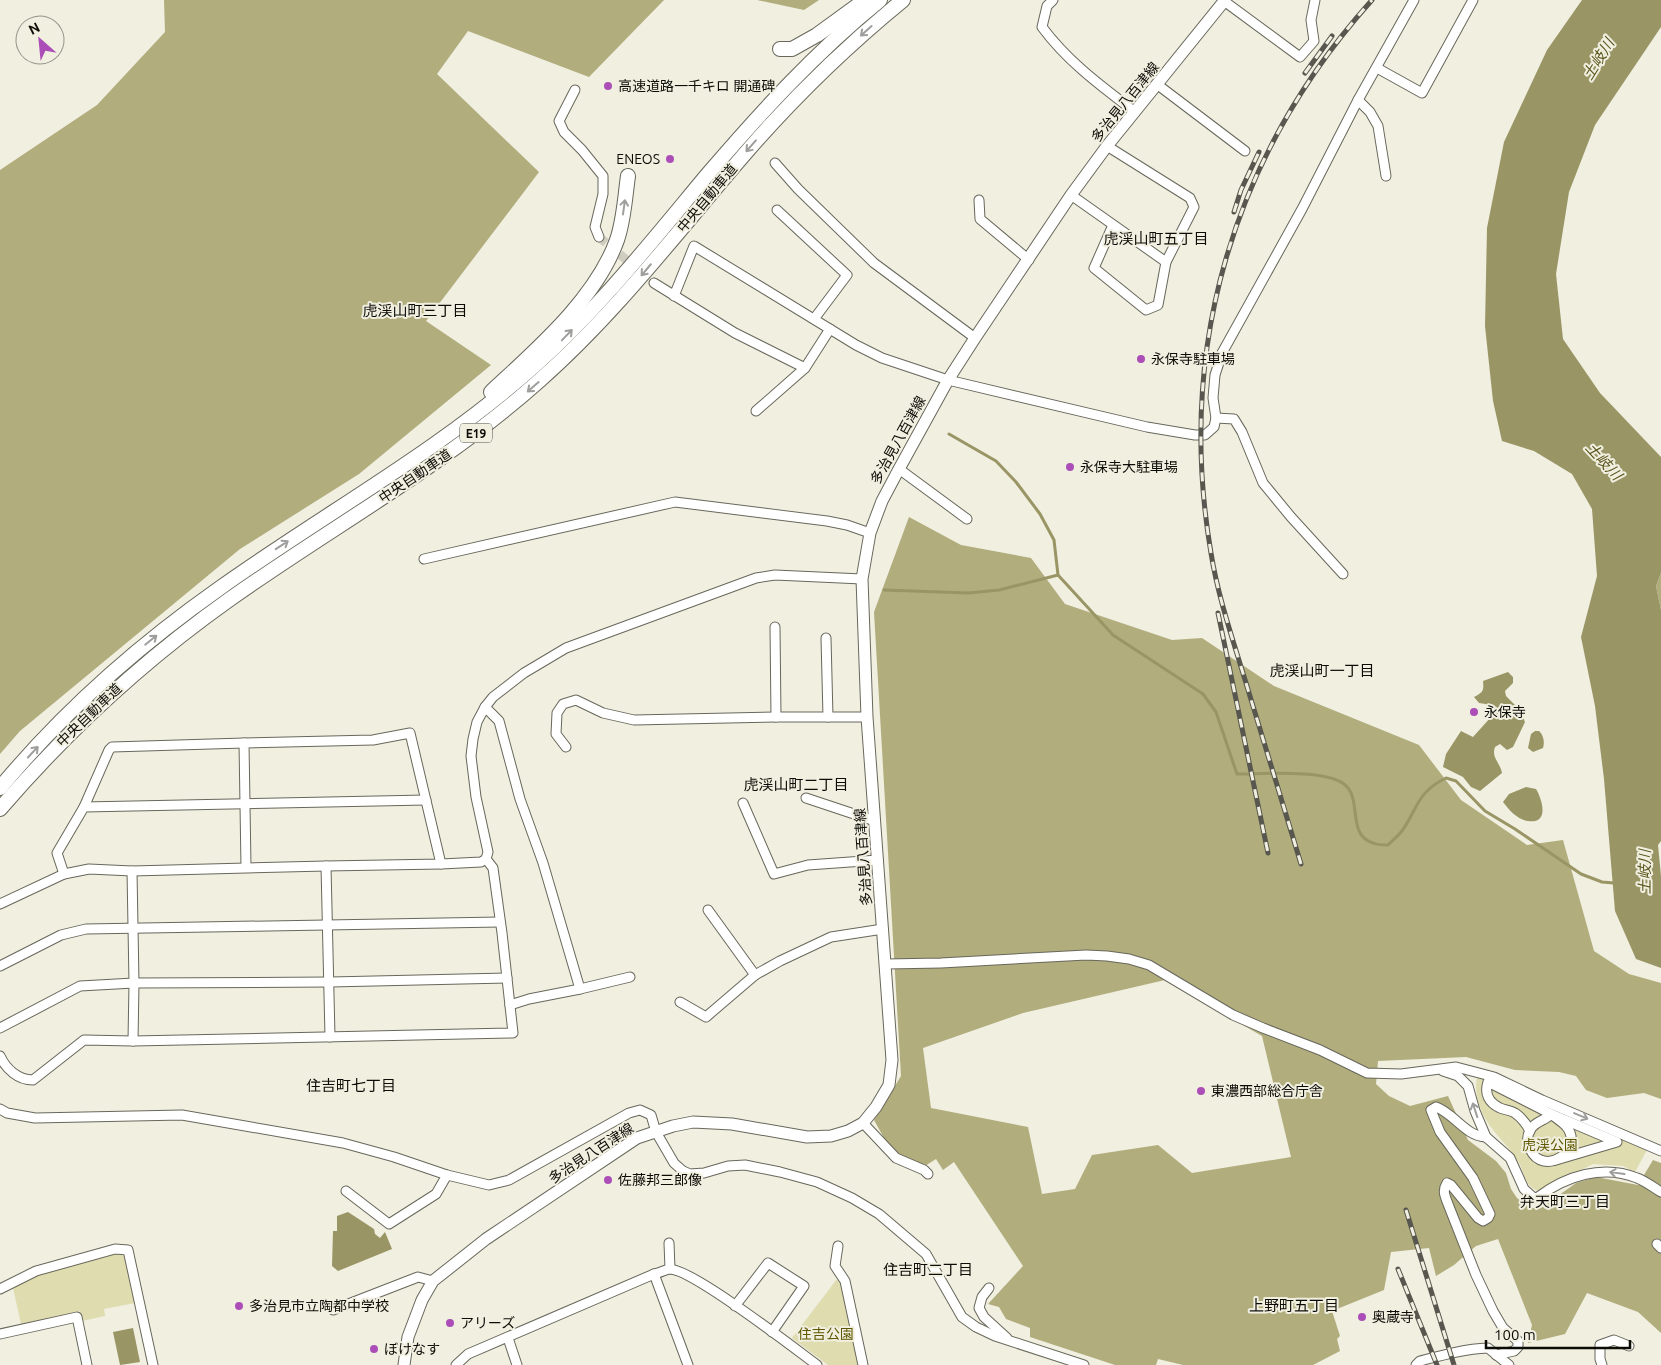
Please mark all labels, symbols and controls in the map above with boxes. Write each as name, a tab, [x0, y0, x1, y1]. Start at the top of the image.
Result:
north arrow	[15, 15, 65, 65]
text: N	[26, 19, 42, 38]
one-way arrow	[860, 26, 873, 37]
water label: 土岐川	[1579, 34, 1618, 83]
street label: 多治見八百津線	[1088, 59, 1162, 145]
place label: 高速道路一千キロ 開通碑	[618, 78, 775, 94]
marker: 高速道路一千キロ 開通碑	[602, 80, 614, 92]
one-way arrow	[745, 140, 757, 153]
place label: ENEOS	[616, 151, 660, 167]
marker: ENEOS	[664, 153, 676, 165]
street label: 中央自動車道	[674, 161, 740, 235]
one-way arrow	[619, 199, 629, 215]
district label: 虎渓山町五丁目	[1103, 230, 1209, 247]
one-way arrow	[641, 263, 652, 276]
district label: 虎渓山町三丁目	[362, 302, 468, 319]
one-way arrow	[561, 329, 573, 341]
place label: 永保寺駐車場	[1151, 351, 1235, 367]
marker: 永保寺駐車場	[1135, 353, 1147, 365]
one-way arrow	[527, 381, 540, 392]
street label: 多治見八百津線	[867, 393, 929, 487]
road number: E19	[460, 423, 492, 442]
water label: 土岐川	[1582, 439, 1627, 485]
street label: 中央自動車道	[376, 446, 454, 506]
place label: 永保寺大駐車場	[1080, 459, 1178, 475]
marker: 永保寺大駐車場	[1064, 461, 1076, 473]
one-way arrow	[275, 540, 289, 550]
one-way arrow	[144, 635, 157, 646]
district label: 虎渓山町一丁目	[1269, 662, 1375, 679]
street label: 中央自動車道	[53, 680, 125, 750]
place label: 永保寺	[1484, 704, 1526, 720]
marker: 永保寺	[1468, 706, 1480, 718]
one-way arrow	[27, 745, 38, 758]
district label: 虎渓山町二丁目	[743, 776, 849, 793]
street label: 多治見八百津線	[852, 808, 874, 906]
water label: 土岐川	[1636, 848, 1653, 895]
district label: 住吉町七丁目	[306, 1077, 396, 1094]
place label: 東濃西部総合庁舎	[1211, 1083, 1323, 1099]
marker: 東濃西部総合庁舎	[1195, 1085, 1207, 1097]
one-way arrow	[1470, 1103, 1479, 1118]
one-way arrow	[1574, 1113, 1589, 1122]
street label: 多治見八百津線	[546, 1120, 636, 1186]
park label: 虎渓公園	[1522, 1137, 1578, 1153]
one-way arrow	[1609, 1168, 1625, 1178]
place label: 佐藤邦三郎像	[618, 1172, 702, 1188]
marker: 佐藤邦三郎像	[602, 1174, 614, 1186]
district label: 弁天町三丁目	[1520, 1193, 1610, 1210]
district label: 住吉町二丁目	[883, 1261, 973, 1278]
district label: 上野町五丁目	[1249, 1297, 1339, 1314]
place label: 多治見市立陶都中学校	[249, 1298, 389, 1314]
marker: 多治見市立陶都中学校	[233, 1300, 245, 1312]
place label: 奥蔵寺	[1372, 1309, 1414, 1325]
marker: 奥蔵寺	[1356, 1311, 1368, 1323]
place label: アリーズ	[460, 1315, 515, 1331]
marker: アリーズ	[444, 1317, 456, 1329]
scale bar	[1486, 1318, 1630, 1350]
park label: 住吉公園	[798, 1326, 854, 1342]
text: 100 m	[1494, 1326, 1536, 1343]
place label: ぼけなす	[384, 1341, 440, 1357]
marker: ぼけなす	[368, 1343, 380, 1355]

